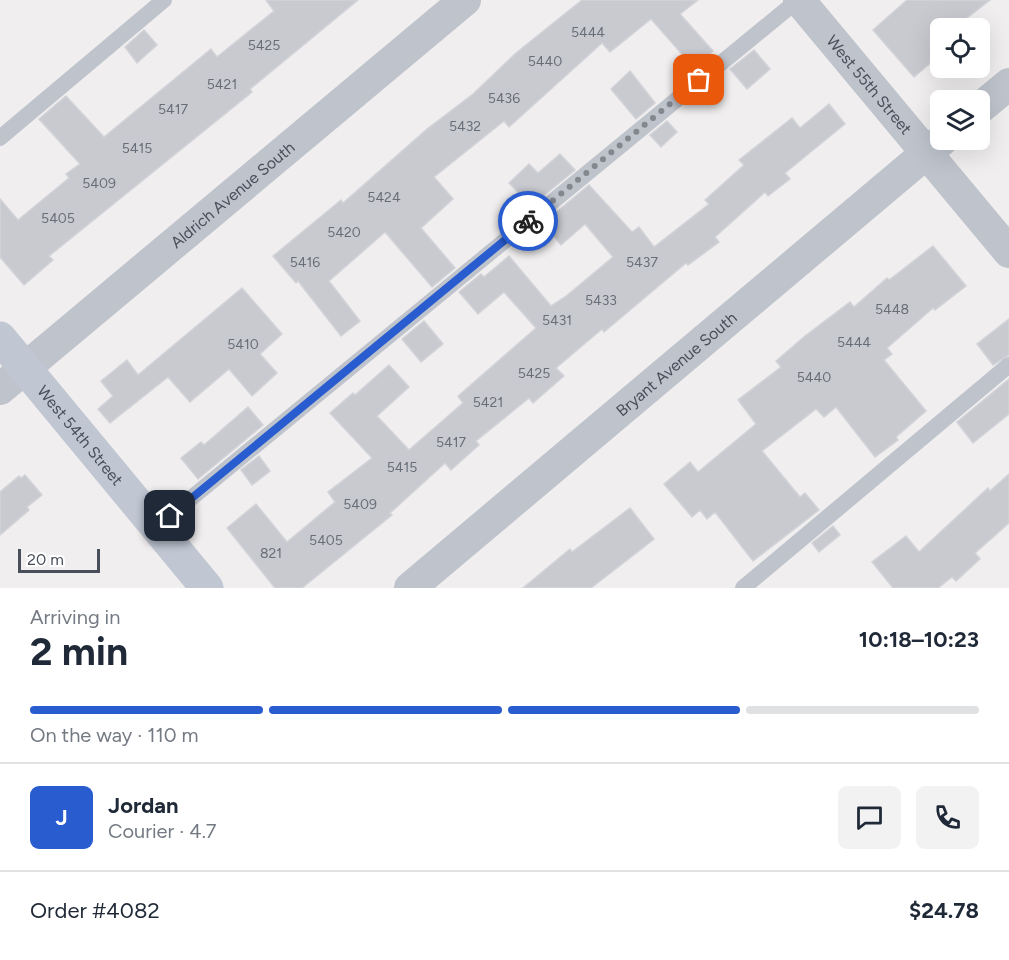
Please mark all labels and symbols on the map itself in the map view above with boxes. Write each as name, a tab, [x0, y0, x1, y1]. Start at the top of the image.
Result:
house number: 5444	[571, 24, 605, 41]
street label: West 55th Street	[822, 31, 916, 138]
house number: 5425	[248, 37, 280, 54]
house number: 5440	[528, 53, 562, 70]
pin	[673, 54, 724, 105]
house number: 5421	[207, 76, 237, 93]
house number: 5436	[488, 90, 520, 107]
house number: 5417	[158, 101, 189, 118]
house number: 5432	[449, 118, 481, 135]
street label: Aldrich Avenue South	[167, 138, 299, 252]
house number: 5415	[122, 140, 152, 157]
house number: 5409	[82, 175, 116, 192]
house number: 5424	[367, 189, 401, 206]
courier	[498, 191, 558, 251]
house number: 5405	[41, 210, 75, 227]
house number: 5420	[327, 224, 361, 241]
house number: 5416	[290, 254, 320, 271]
house number: 5437	[626, 254, 658, 271]
house number: 5433	[585, 292, 617, 309]
house number: 5448	[875, 301, 909, 318]
street label: Bryant Avenue South	[612, 308, 741, 420]
house number: 5431	[542, 312, 572, 329]
house number: 5444	[837, 334, 871, 351]
house number: 5410	[227, 336, 259, 353]
house number: 5425	[518, 365, 550, 382]
house number: 5440	[797, 369, 831, 386]
street label: West 54th Street	[33, 382, 127, 489]
house number: 5421	[473, 394, 503, 411]
house number: 5417	[436, 434, 467, 451]
house number: 5415	[387, 459, 417, 476]
pin	[144, 490, 195, 541]
house number: 5409	[343, 496, 377, 513]
house number: 5405	[309, 532, 343, 549]
house number: 821	[260, 545, 282, 562]
scale bar	[18, 546, 100, 574]

